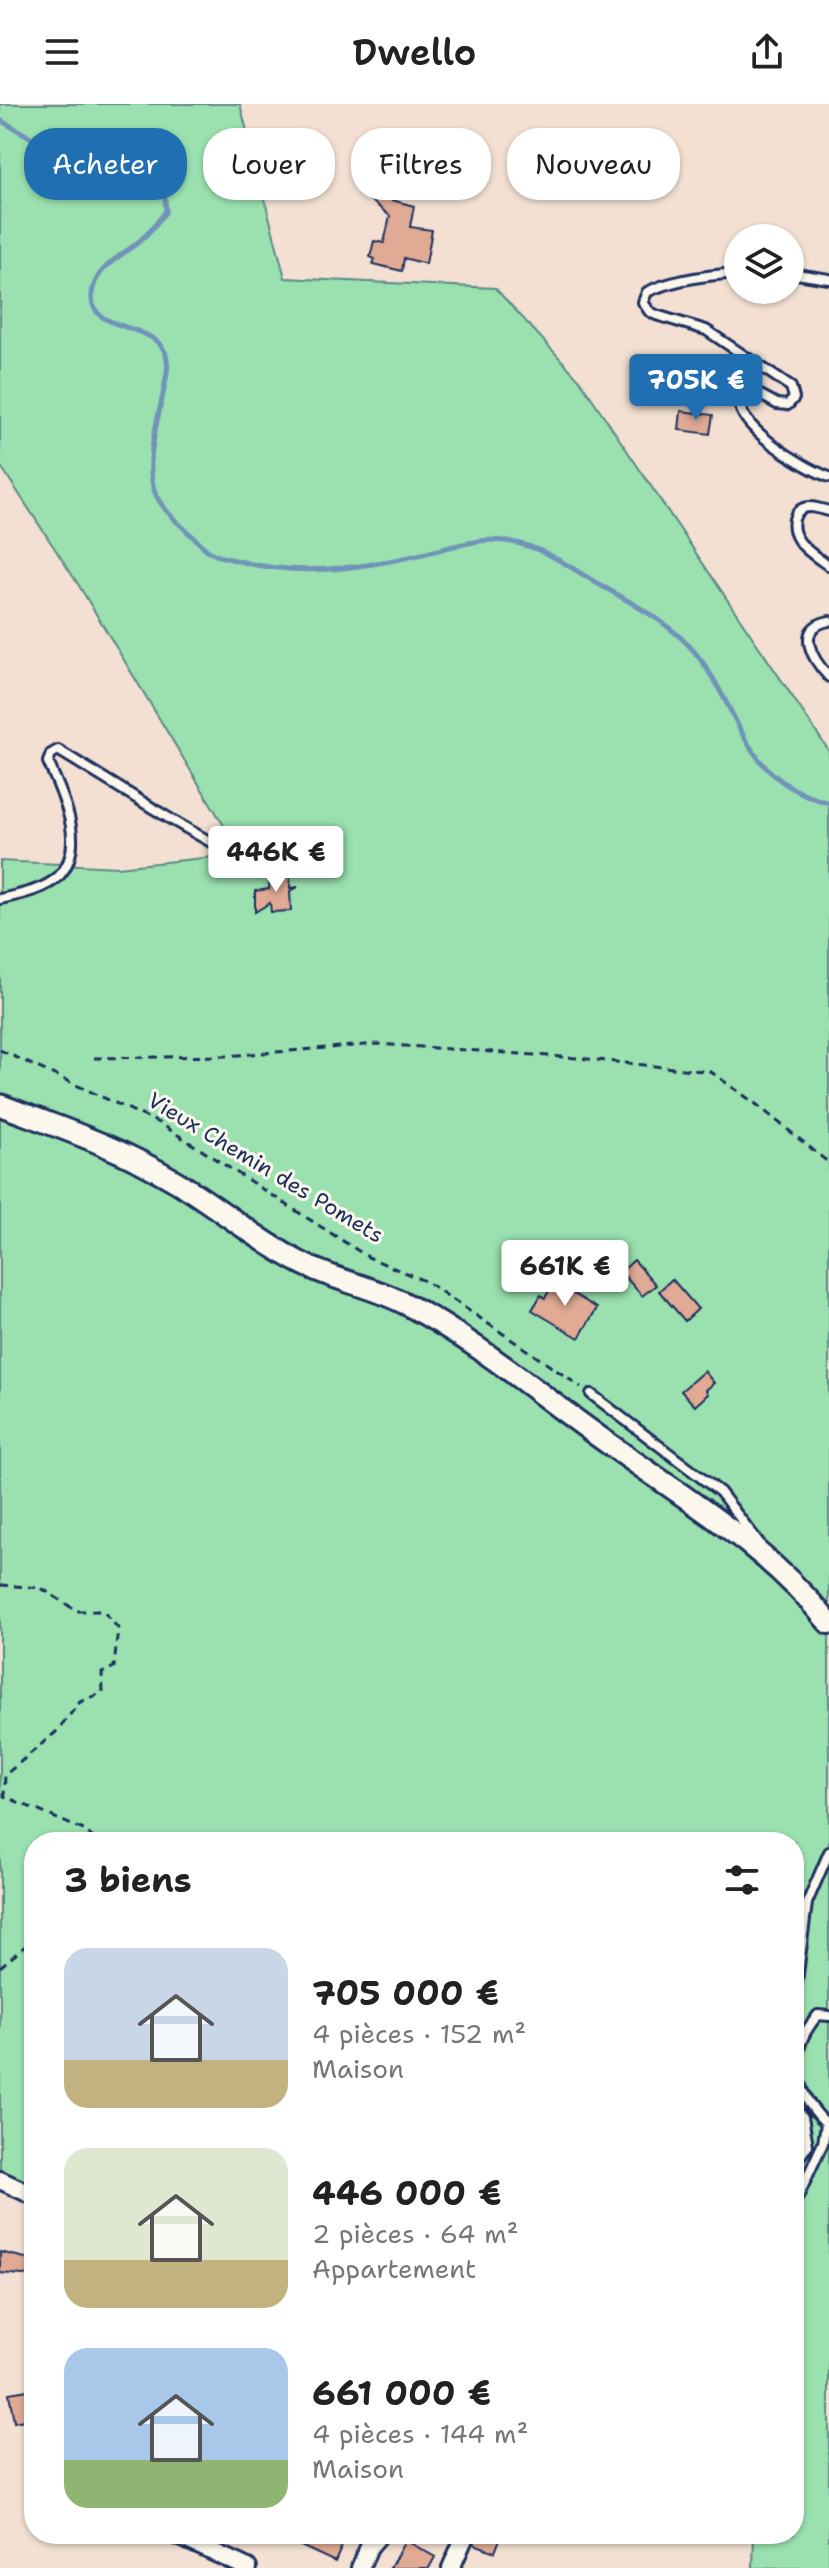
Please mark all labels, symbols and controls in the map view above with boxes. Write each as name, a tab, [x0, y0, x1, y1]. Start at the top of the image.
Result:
text: Dwello	[353, 28, 476, 77]
icon: menu	[40, 30, 84, 74]
icon: share	[745, 30, 789, 74]
chip: Acheter	[24, 128, 187, 200]
chip: Louer	[203, 128, 335, 200]
chip: Filtres	[351, 128, 491, 200]
chip: Nouveau	[507, 128, 680, 200]
map controls	[724, 224, 804, 304]
button: layers	[724, 224, 804, 304]
pin: 705K €	[631, 354, 761, 422]
text: 705K €	[647, 362, 745, 397]
pin: 446K €	[211, 826, 341, 894]
text: 446K €	[226, 834, 326, 869]
street label: Vieux Chemin des Pomets	[142, 1085, 389, 1250]
pin: 661K €	[500, 1240, 630, 1308]
text: 661K €	[519, 1248, 611, 1283]
text: 3 biens	[64, 1857, 192, 1903]
icon: filters	[720, 1858, 764, 1902]
text: 705 000 €	[312, 1970, 499, 2016]
icon: home	[128, 1980, 224, 2076]
text: 4 pièces · 152 m²	[312, 2016, 526, 2051]
text: Maison	[312, 2051, 404, 2086]
text: 446 000 €	[312, 2170, 502, 2216]
icon: home	[128, 2180, 224, 2276]
text: 2 pièces · 64 m²	[312, 2216, 519, 2251]
text: Appartement	[312, 2251, 476, 2286]
text: 661 000 €	[312, 2370, 491, 2416]
icon: home	[128, 2380, 224, 2476]
text: 4 pièces · 144 m²	[312, 2416, 528, 2451]
text: Maison	[312, 2451, 404, 2486]

